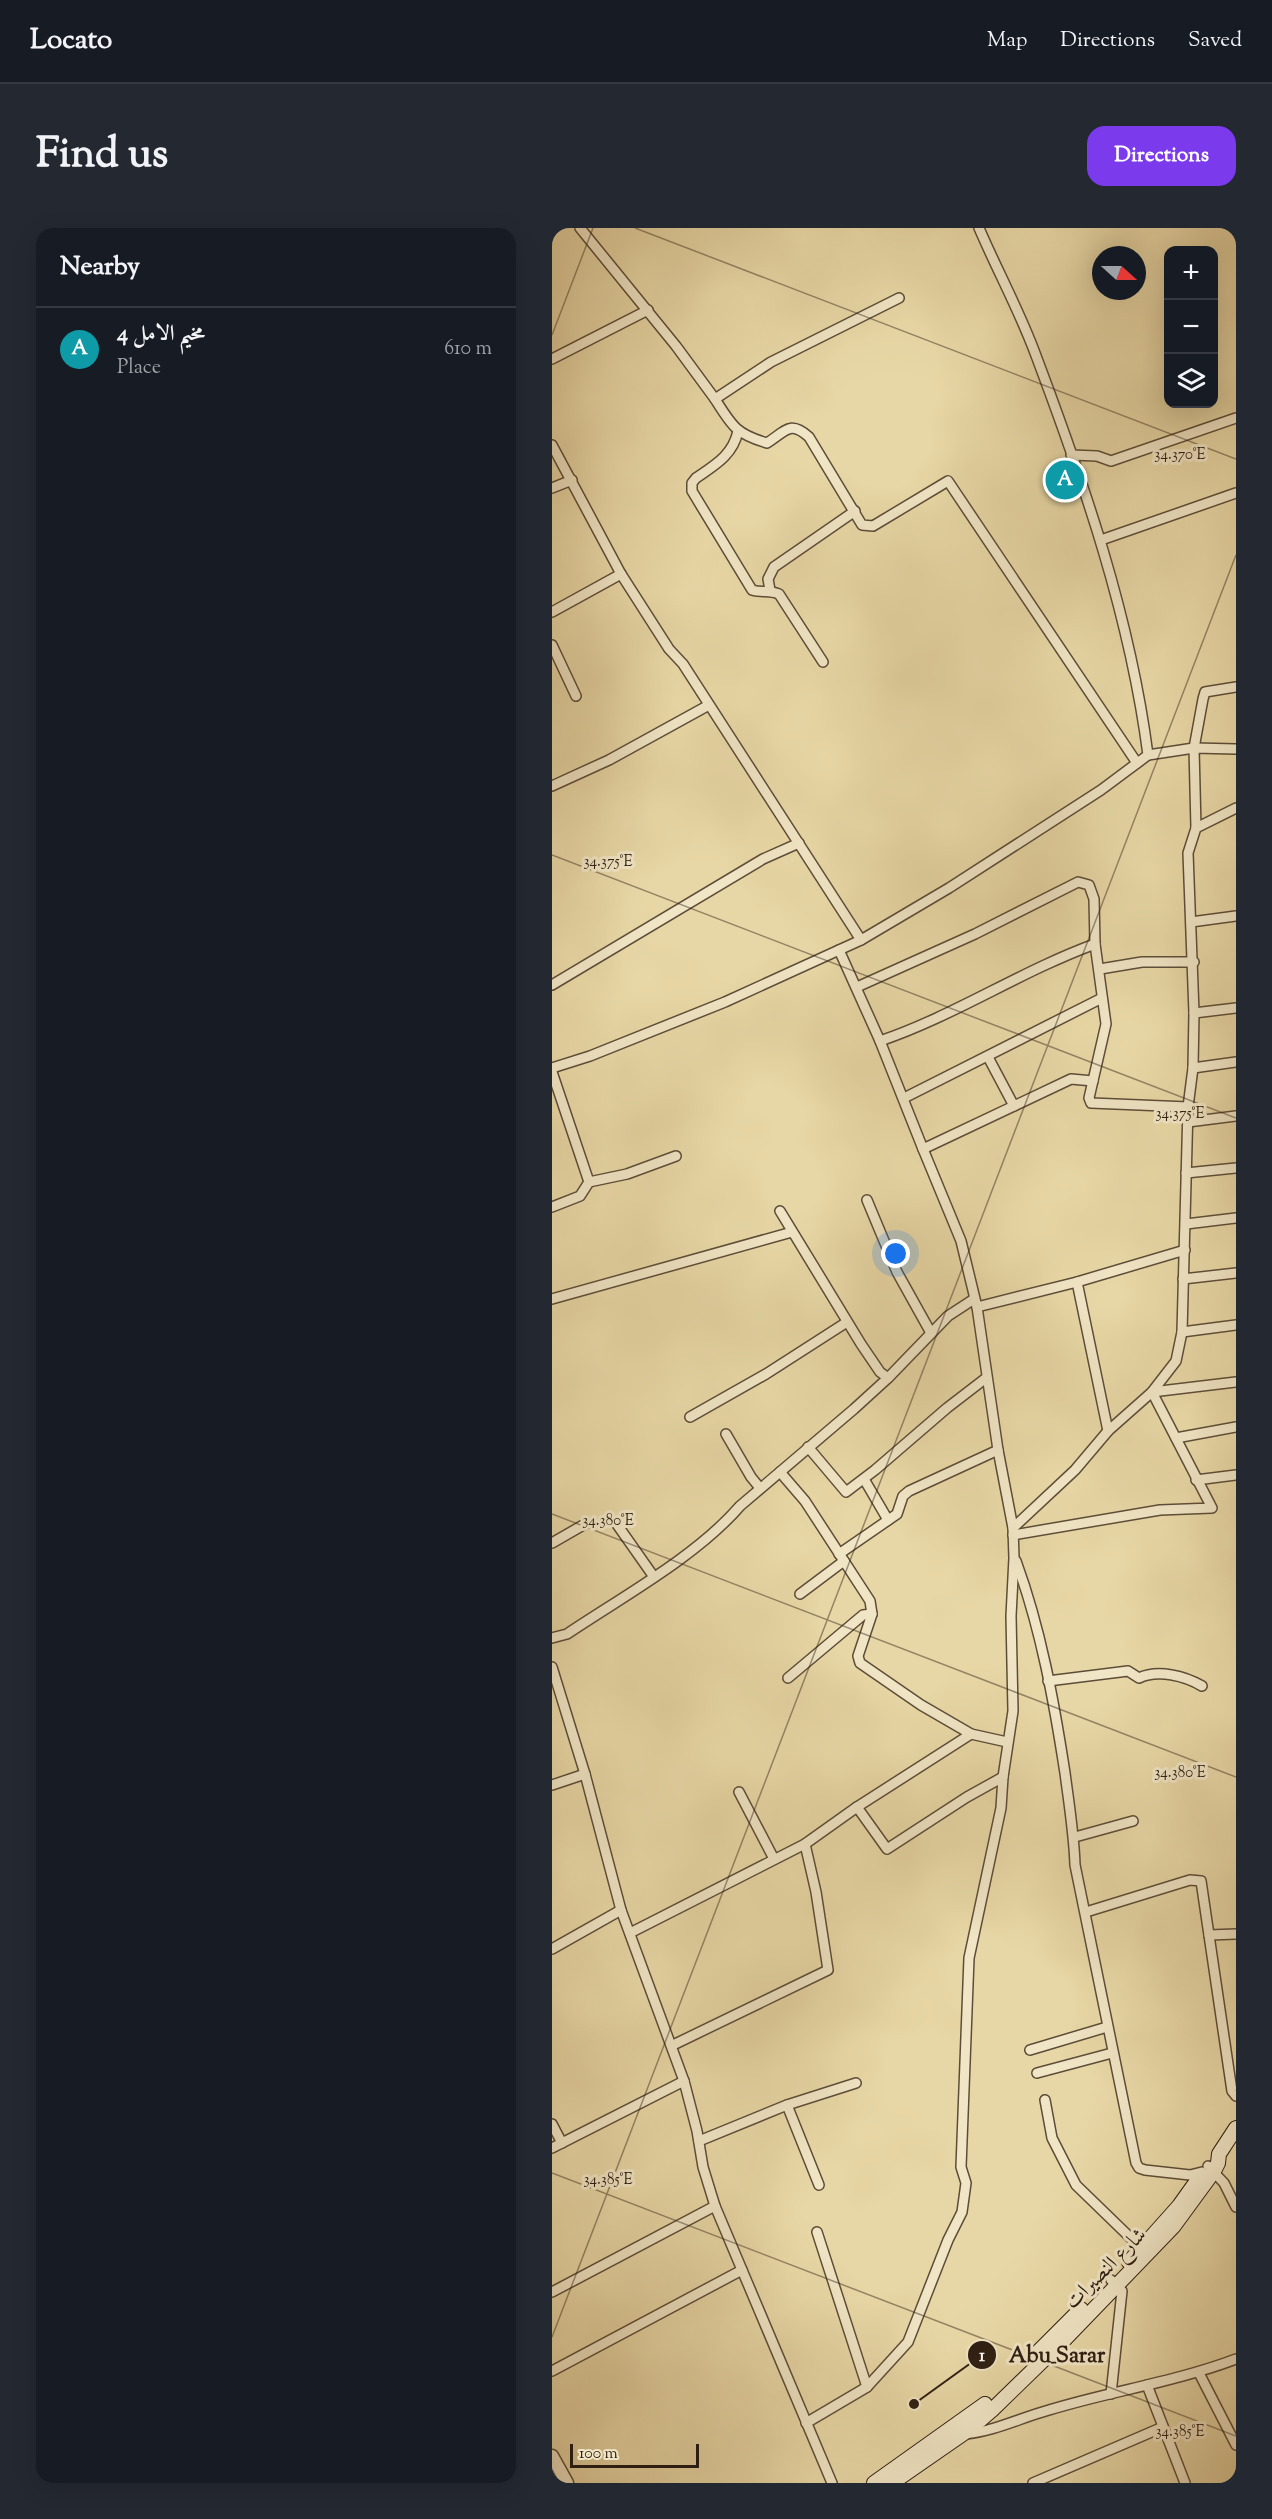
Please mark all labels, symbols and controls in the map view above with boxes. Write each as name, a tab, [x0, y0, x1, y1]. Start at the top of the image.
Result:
text: Locato	[30, 21, 112, 61]
text: Map	[987, 26, 1027, 56]
text: Directions	[1060, 26, 1155, 56]
text: Saved	[1188, 26, 1242, 56]
text: Find us	[36, 126, 168, 186]
button: Directions	[1087, 126, 1236, 186]
north arrow	[1092, 246, 1146, 300]
map controls	[1164, 246, 1218, 408]
button: +	[1164, 246, 1218, 300]
text: Nearby	[60, 249, 140, 286]
button: −	[1164, 300, 1218, 354]
text: مخيم الامل 4	[117, 319, 205, 351]
text: A	[71, 335, 88, 364]
text: 610 m	[444, 335, 492, 364]
text: Place	[117, 354, 161, 383]
button: layers	[1164, 354, 1218, 408]
text: 34.370°E	[1154, 445, 1206, 466]
pin: A	[1046, 458, 1084, 502]
text: 34.375°E	[583, 852, 633, 873]
text: 34.375°E	[1155, 1104, 1205, 1125]
your location	[881, 1239, 910, 1268]
text: 34.380°E	[582, 1511, 634, 1532]
text: 34.380°E	[1154, 1763, 1206, 1784]
text: 34.385°E	[583, 2170, 633, 2191]
street label: شارع النصيرات	[1059, 2222, 1155, 2318]
callout: Abu_Sarar	[967, 2335, 1117, 2375]
text: Abu_Sarar	[1009, 2341, 1106, 2373]
text: 1	[979, 2344, 986, 2370]
text: 34.385°E	[1155, 2422, 1205, 2443]
scale bar	[570, 2441, 699, 2468]
text: 100 m	[579, 2443, 618, 2466]

